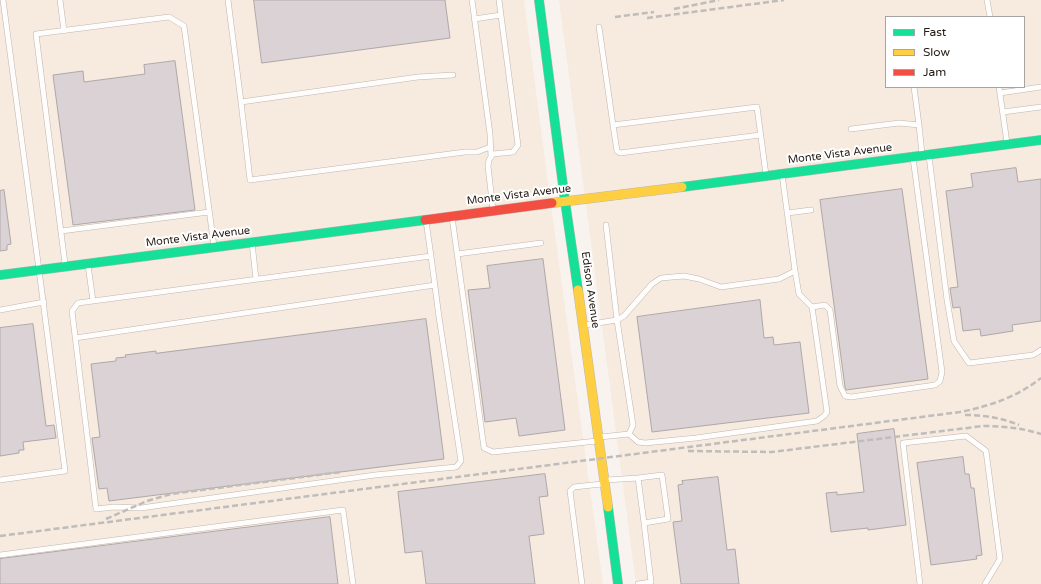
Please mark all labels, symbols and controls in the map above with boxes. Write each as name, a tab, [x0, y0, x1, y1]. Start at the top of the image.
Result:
legend	[885, 16, 1025, 88]
text: Fast	[923, 25, 946, 39]
text: Slow	[923, 45, 950, 59]
text: Jam	[923, 65, 946, 79]
street label: Monte Vista Avenue	[787, 141, 893, 167]
street label: Monte Vista Avenue	[466, 182, 572, 208]
street label: Monte Vista Avenue	[145, 224, 251, 250]
street label: Edison Avenue	[578, 251, 602, 329]

